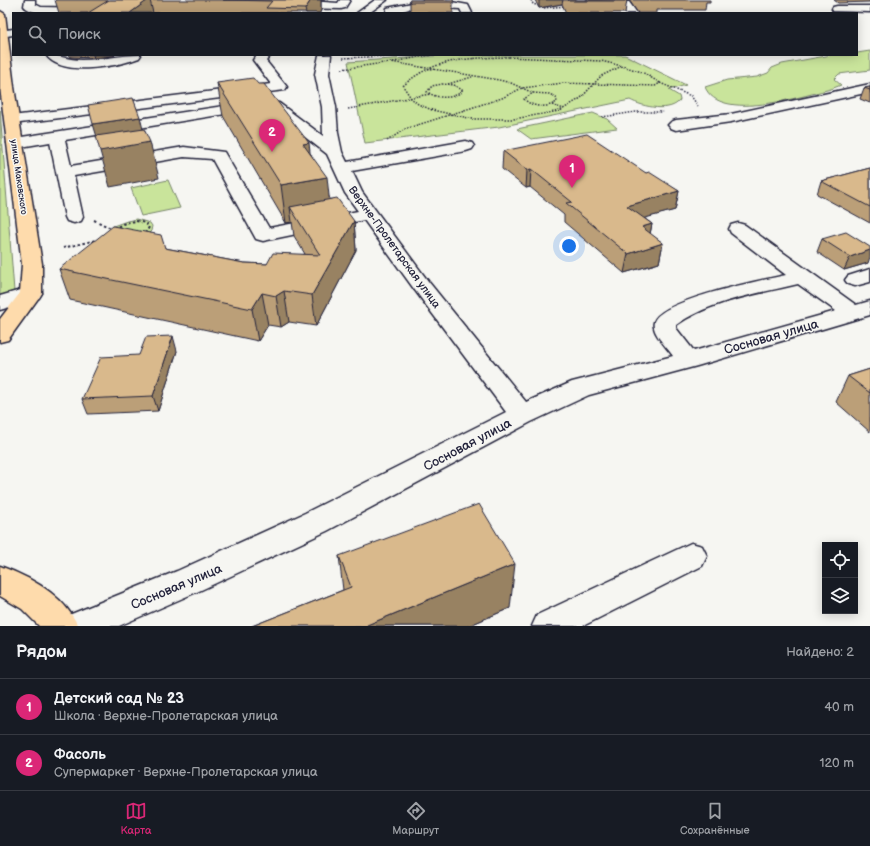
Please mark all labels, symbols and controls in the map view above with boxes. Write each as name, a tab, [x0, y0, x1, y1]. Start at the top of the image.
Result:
search box	[12, 12, 858, 56]
icon: search	[26, 23, 48, 45]
text: Поиск	[58, 25, 101, 44]
pin: 2	[259, 119, 285, 152]
street label: улица Маковского	[8, 139, 29, 216]
pin: 1	[559, 155, 585, 188]
street label: Верхне-Пролетарская улица	[346, 184, 444, 311]
your location	[559, 236, 579, 256]
street label: Сосновая улица	[722, 316, 821, 358]
street label: Сосновая улица	[421, 415, 514, 475]
map controls	[822, 542, 858, 614]
button: locate	[822, 542, 858, 578]
street label: Сосновая улица	[128, 560, 225, 613]
button: layers	[822, 578, 858, 614]
text: Рядом	[16, 642, 67, 662]
text: Найдено: 2	[786, 644, 854, 660]
text: Детский сад № 23	[54, 689, 184, 708]
text: 1	[26, 699, 32, 715]
text: 40 m	[824, 699, 854, 715]
text: Школа · Верхне-Пролетарская улица	[54, 708, 278, 724]
text: Фасоль	[54, 745, 106, 764]
text: 2	[25, 755, 33, 771]
text: 120 m	[819, 755, 854, 771]
text: Супермаркет · Верхне-Пролетарская улица	[54, 764, 318, 780]
tab: Карта	[120, 800, 151, 837]
tab: Маршрут	[392, 800, 439, 837]
tab: Сохранённые	[680, 800, 750, 837]

